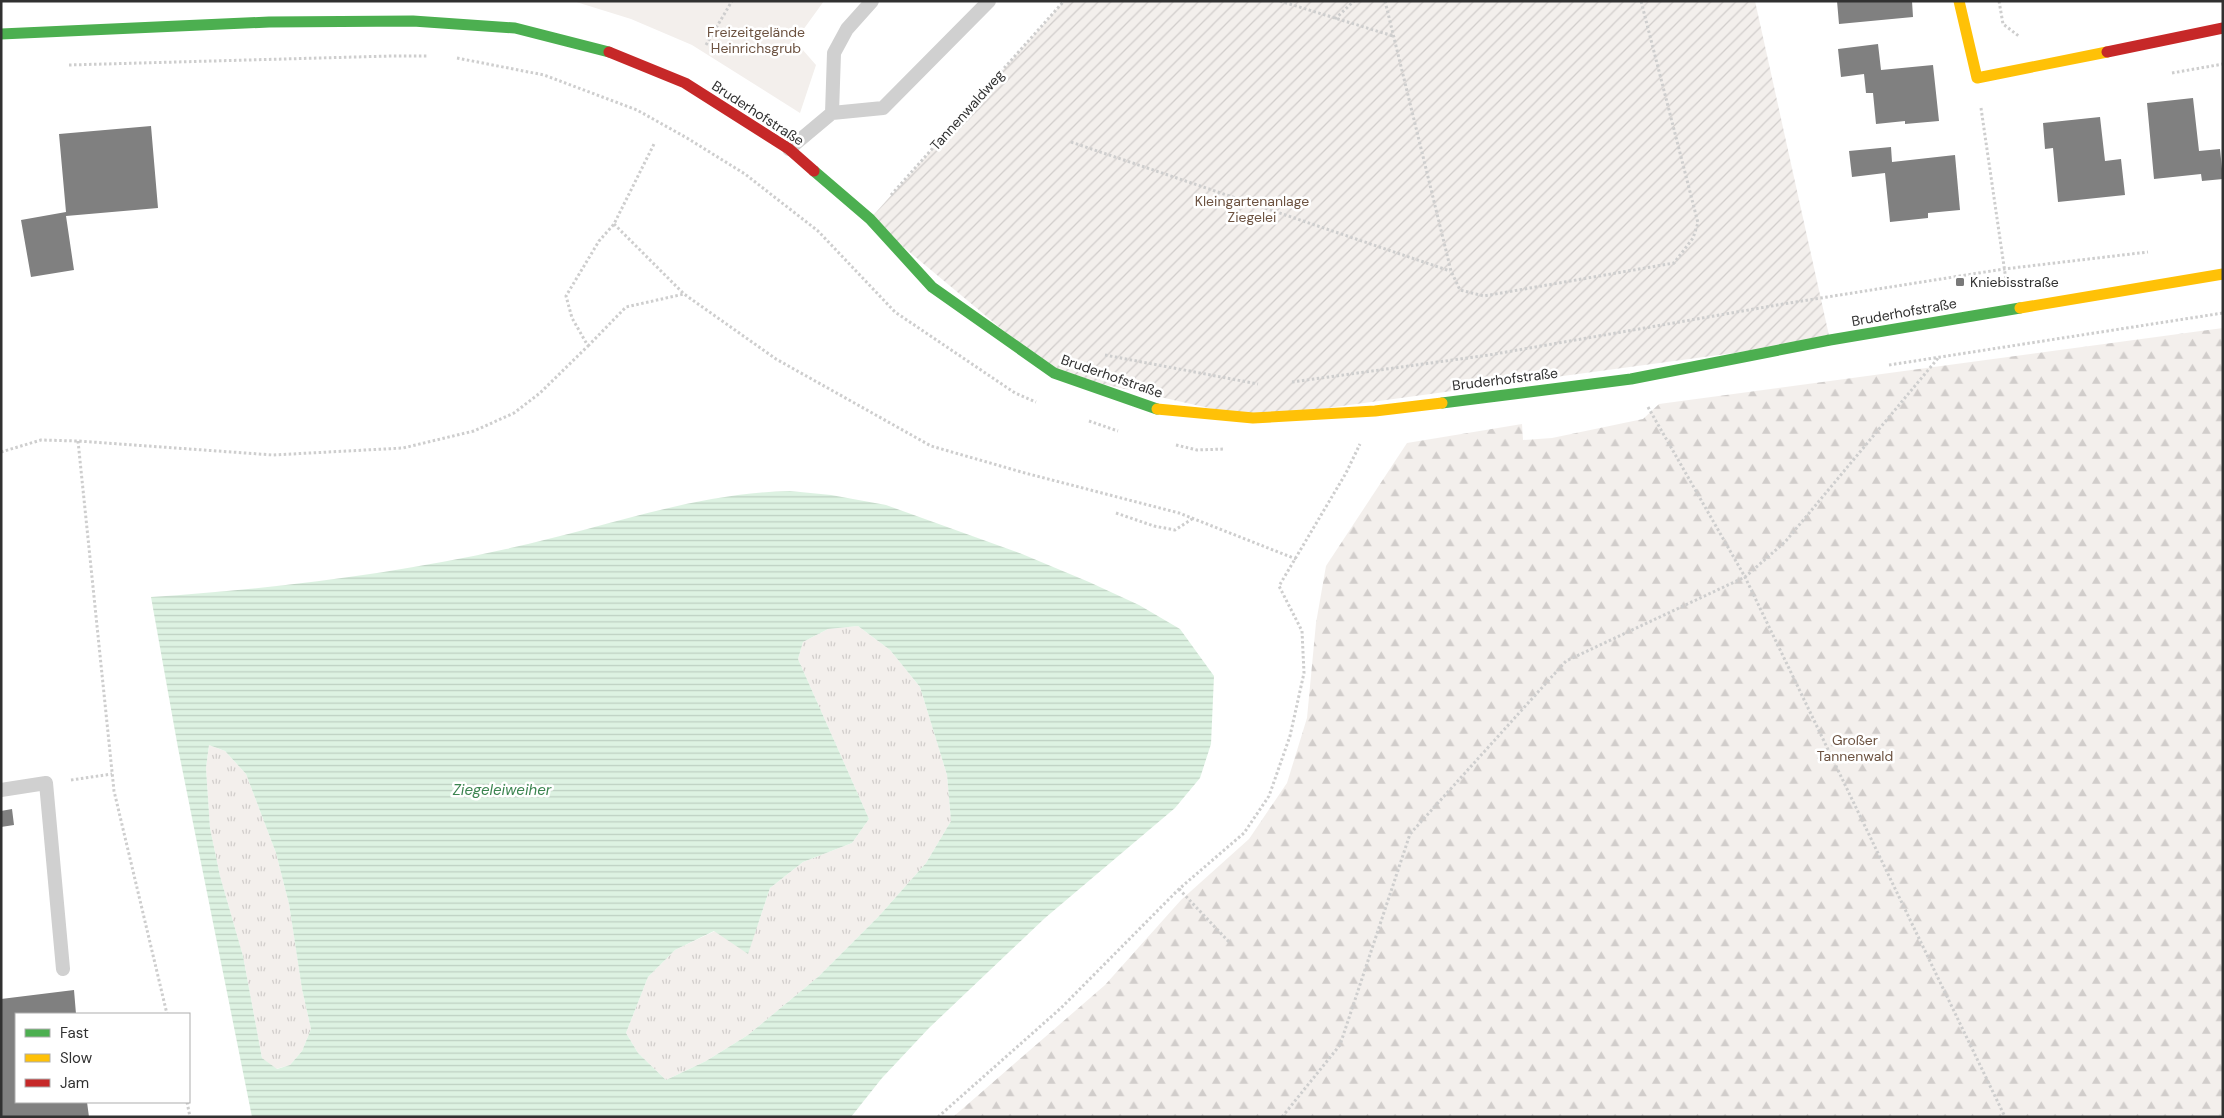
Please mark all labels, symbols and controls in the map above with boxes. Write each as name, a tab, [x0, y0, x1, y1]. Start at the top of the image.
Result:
park label: Freizeitgelände Heinrichsgrub	[707, 23, 805, 57]
street label: Tannenwaldweg	[926, 66, 1008, 154]
street label: Bruderhofstraße	[708, 76, 808, 150]
park label: Kleingartenanlage Ziegelei	[1195, 192, 1309, 226]
place label: Kniebisstraße	[1970, 273, 2059, 291]
marker: Kniebisstraße	[1954, 276, 1966, 288]
street label: Bruderhofstraße	[1850, 294, 1958, 330]
street label: Bruderhofstraße	[1059, 350, 1165, 402]
street label: Bruderhofstraße	[1451, 364, 1559, 394]
park label: Großer Tannenwald	[1817, 731, 1893, 765]
water label: Ziegeleiweiher	[453, 780, 552, 800]
legend	[15, 1013, 190, 1103]
text: Fast	[60, 1023, 89, 1043]
text: Slow	[60, 1048, 93, 1068]
text: Jam	[60, 1073, 89, 1093]

